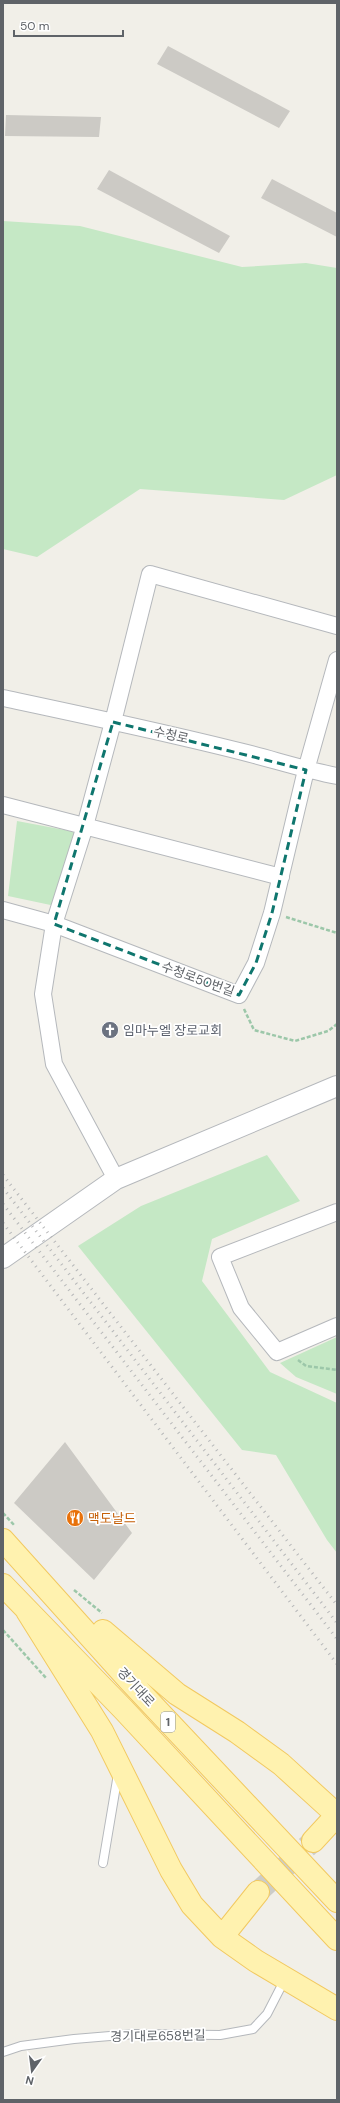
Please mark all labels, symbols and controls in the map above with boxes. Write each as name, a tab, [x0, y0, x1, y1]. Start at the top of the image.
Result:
scale bar	[14, 12, 123, 38]
text: 50 m	[20, 18, 49, 34]
street label: 수청로	[152, 723, 190, 747]
street label: 수청로50번길	[159, 958, 237, 1000]
church icon: 임마누엘 장로교회	[100, 1020, 120, 1040]
place label: 임마누엘 장로교회	[123, 1022, 222, 1039]
restaurant icon: 맥도날드	[65, 1508, 85, 1528]
place label: 맥도날드	[88, 1510, 136, 1527]
street label: 경기대로	[113, 1664, 159, 1710]
road number: 1	[161, 1712, 175, 1732]
street label: 경기대로658번길	[110, 2027, 206, 2045]
north arrow	[12, 2051, 52, 2091]
text: N	[24, 2073, 35, 2088]

